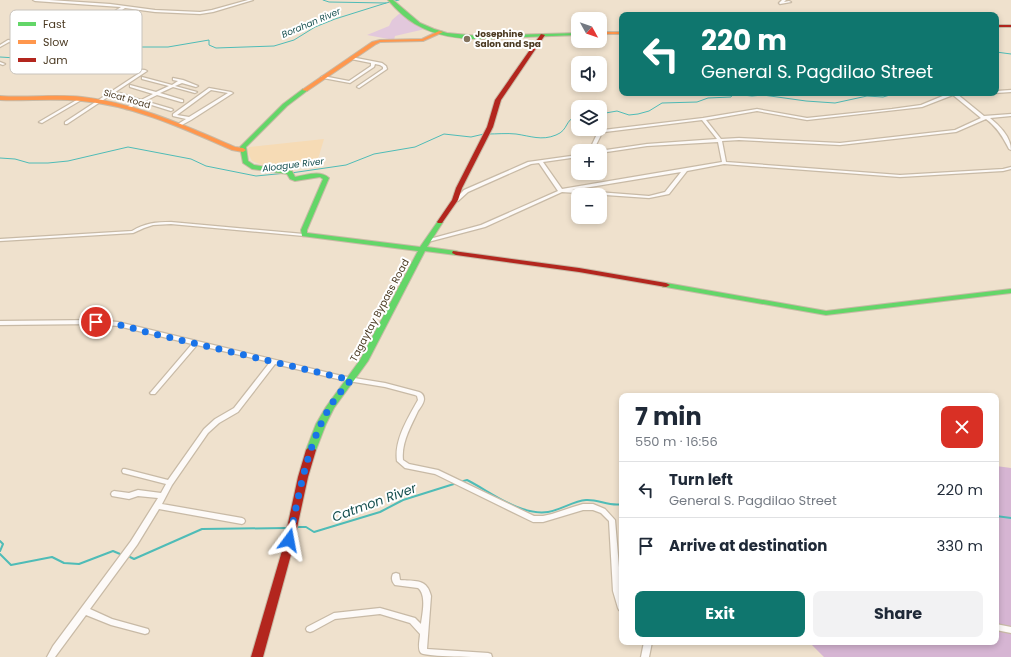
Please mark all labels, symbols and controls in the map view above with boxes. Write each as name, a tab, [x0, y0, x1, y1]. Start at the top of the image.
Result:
water label: Borahan River	[280, 5, 343, 41]
legend	[10, 10, 142, 74]
north arrow	[571, 12, 607, 48]
map controls	[571, 12, 607, 224]
text: Fast	[43, 16, 66, 32]
text: 220 m	[701, 21, 787, 60]
place label: Josephine Salon and Spa	[475, 28, 541, 50]
icon: left	[635, 28, 687, 80]
text: Slow	[43, 34, 68, 50]
marker: Josephine Salon and Spa	[462, 34, 472, 44]
text: Jam	[43, 52, 68, 68]
button: sound	[571, 56, 607, 92]
text: General S. Pagdilao Street	[701, 59, 933, 84]
street label: Sicat Road	[102, 87, 152, 111]
button: layers	[571, 100, 607, 136]
button: +	[571, 144, 607, 180]
water label: Aloague River	[261, 155, 325, 175]
button: −	[571, 188, 607, 224]
street label: Tagaytay Bypass Road	[346, 256, 413, 364]
pin	[79, 305, 113, 339]
icon: arrive	[85, 311, 107, 333]
text: 7 min	[635, 400, 702, 433]
button: close	[941, 406, 983, 448]
text: 550 m · 16:56	[635, 432, 718, 451]
text: Turn left	[669, 469, 733, 490]
water label: Catmon River	[329, 478, 420, 527]
icon: left	[635, 479, 657, 501]
text: 220 m	[937, 479, 983, 500]
text: General S. Pagdilao Street	[669, 491, 837, 510]
position arrow	[268, 519, 310, 561]
icon: arrive	[635, 535, 657, 557]
text: Arrive at destination	[669, 535, 827, 556]
text: 330 m	[936, 535, 983, 556]
button: Exit	[635, 591, 805, 637]
button: Share	[813, 591, 983, 637]

